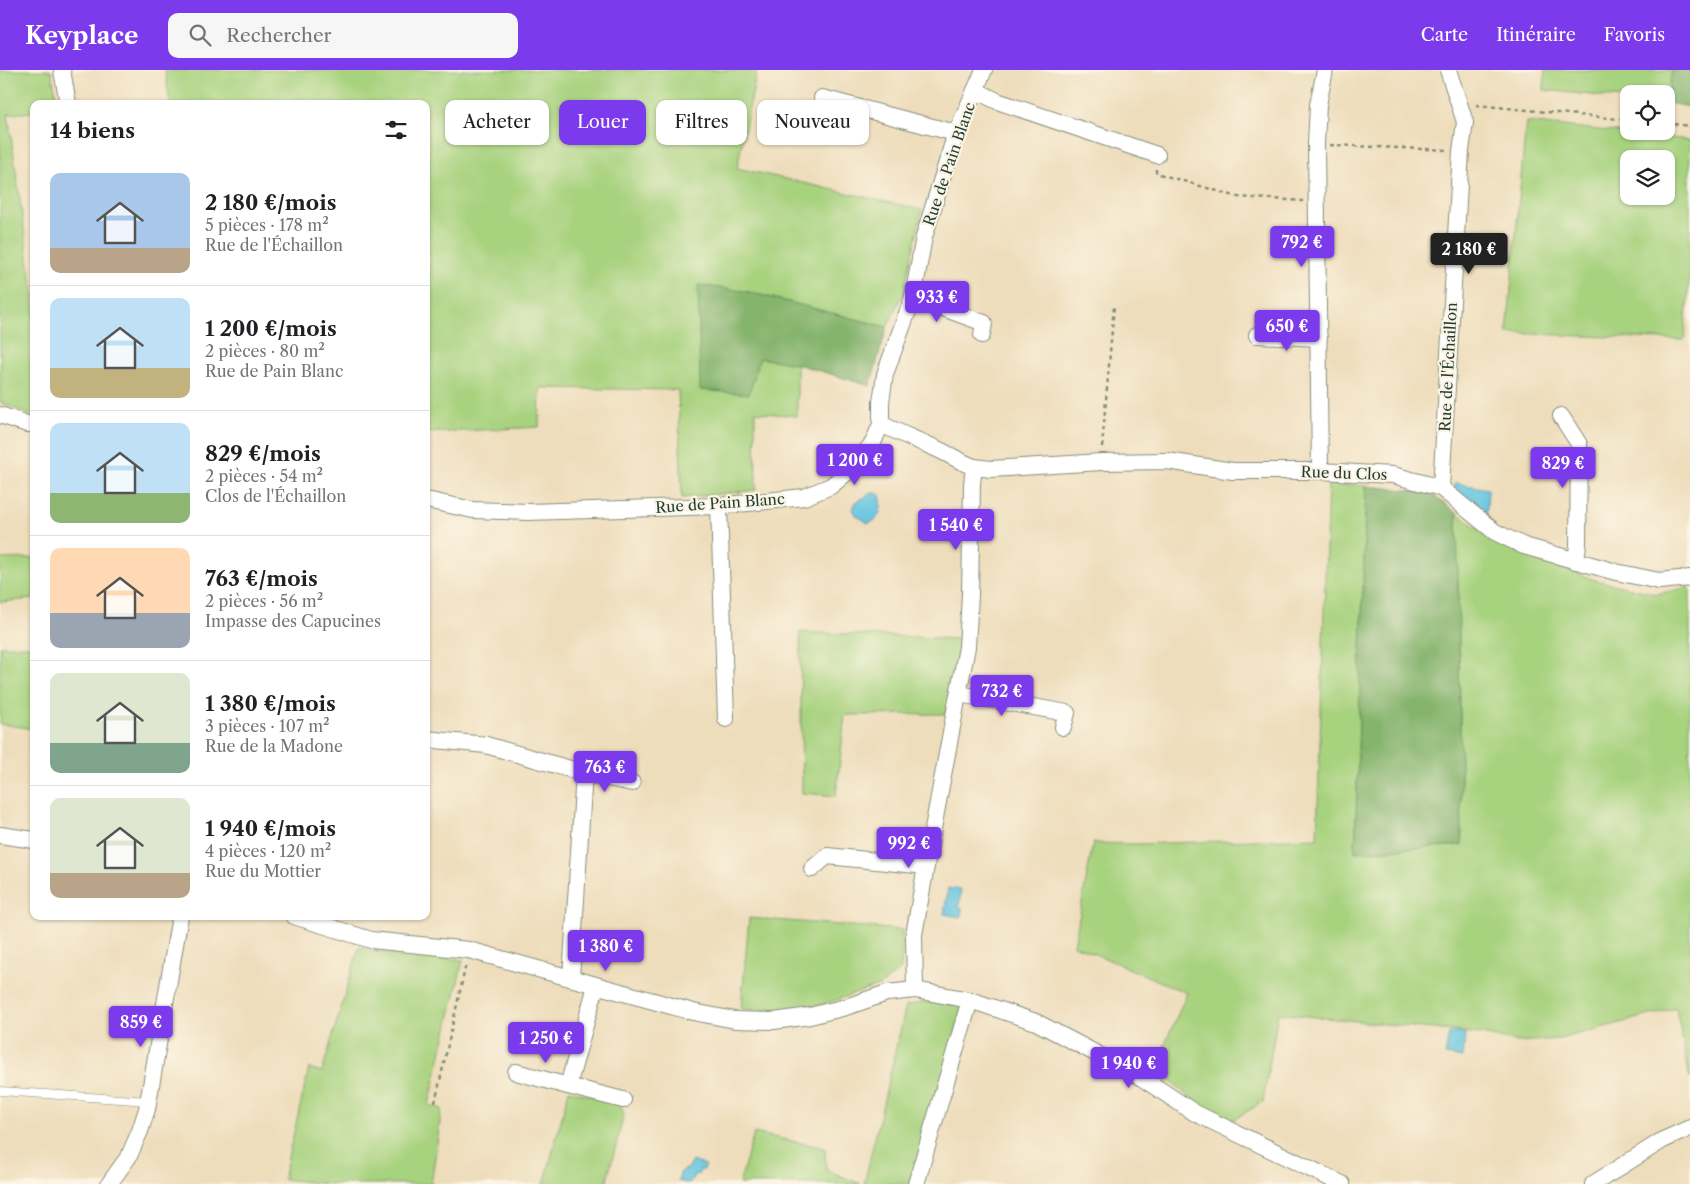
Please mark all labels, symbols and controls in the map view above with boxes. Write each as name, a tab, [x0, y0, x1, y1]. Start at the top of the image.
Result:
search box	[168, 13, 518, 58]
text: Keyplace	[25, 21, 138, 50]
icon: search	[186, 21, 214, 49]
text: Rechercher	[226, 24, 332, 47]
text: Carte	[1421, 24, 1468, 46]
text: Itinéraire	[1496, 24, 1576, 46]
text: Favoris	[1604, 24, 1665, 46]
map controls	[1620, 85, 1675, 205]
button: locate	[1620, 85, 1675, 140]
street label: Rue de Pain Blanc	[919, 99, 979, 228]
chip: Acheter	[445, 100, 549, 145]
chip: Louer	[559, 100, 646, 145]
chip: Filtres	[656, 100, 747, 145]
chip: Nouveau	[757, 100, 869, 145]
icon: filters	[382, 116, 410, 144]
text: 14 biens	[50, 118, 135, 143]
button: layers	[1620, 150, 1675, 205]
text: 2 180 €/mois	[205, 190, 336, 215]
icon: home	[90, 193, 150, 253]
text: 5 pièces · 178 m²	[205, 215, 329, 235]
pin: 792 €	[1267, 226, 1337, 268]
text: 792 €	[1281, 232, 1323, 252]
pin: 2 180 €	[1423, 232, 1515, 275]
text: Rue de l'Échaillon	[205, 235, 343, 255]
text: 2 180 €	[1442, 239, 1496, 259]
pin: 933 €	[902, 280, 972, 323]
text: 933 €	[916, 287, 958, 307]
street label: Rue de l'Échaillon	[1435, 301, 1461, 432]
pin: 650 €	[1252, 310, 1322, 352]
text: 1 200 €/mois	[205, 316, 337, 341]
text: 650 €	[1266, 316, 1308, 336]
icon: home	[90, 318, 150, 378]
text: 2 pièces · 80 m²	[205, 341, 325, 361]
text: Rue de Pain Blanc	[205, 361, 343, 381]
text: 829 €/mois	[205, 441, 321, 466]
icon: home	[90, 443, 150, 503]
pin: 1 200 €	[809, 444, 901, 486]
pin: 829 €	[1528, 446, 1598, 489]
text: 1 200 €	[827, 450, 883, 470]
text: 829 €	[1541, 453, 1585, 473]
street label: Rue du Clos	[1300, 462, 1388, 484]
text: 2 pièces · 54 m²	[205, 466, 323, 486]
text: Clos de l'Échaillon	[205, 486, 346, 506]
street label: Rue de Pain Blanc	[655, 489, 785, 517]
pin: 1 540 €	[910, 508, 1002, 551]
text: 1 540 €	[929, 515, 983, 535]
text: 763 €/mois	[205, 566, 318, 591]
icon: home	[90, 568, 150, 628]
text: 2 pièces · 56 m²	[205, 591, 323, 611]
text: Impasse des Capucines	[205, 611, 381, 631]
pin: 732 €	[967, 674, 1037, 717]
text: 732 €	[981, 681, 1023, 701]
text: 1 380 €/mois	[205, 691, 336, 716]
icon: home	[90, 693, 150, 753]
text: 3 pièces · 107 m²	[205, 716, 330, 736]
text: Rue de la Madone	[205, 736, 343, 756]
pin: 763 €	[570, 750, 640, 793]
text: 763 €	[585, 757, 625, 777]
text: 1 940 €/mois	[205, 816, 336, 841]
icon: home	[90, 818, 150, 878]
pin: 992 €	[874, 826, 944, 869]
text: 992 €	[888, 833, 930, 853]
text: 4 pièces · 120 m²	[205, 841, 331, 861]
text: Rue du Mottier	[205, 861, 321, 881]
pin: 1 380 €	[560, 930, 652, 972]
text: 1 380 €	[579, 936, 633, 956]
pin: 859 €	[106, 1006, 176, 1048]
text: 859 €	[120, 1012, 162, 1032]
pin: 1 250 €	[500, 1022, 592, 1064]
text: 1 250 €	[519, 1028, 573, 1048]
pin: 1 940 €	[1083, 1046, 1175, 1089]
text: 1 940 €	[1102, 1053, 1156, 1073]

